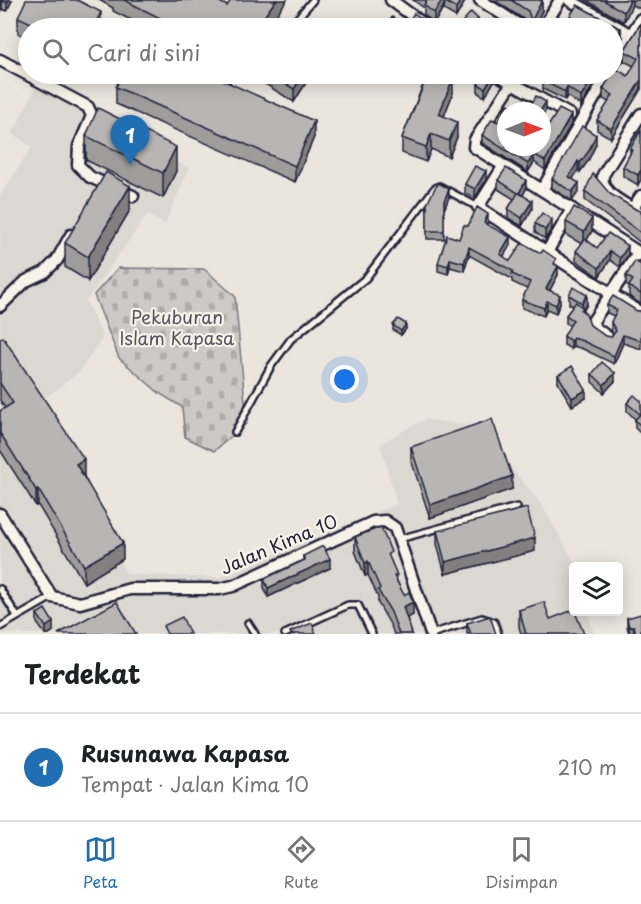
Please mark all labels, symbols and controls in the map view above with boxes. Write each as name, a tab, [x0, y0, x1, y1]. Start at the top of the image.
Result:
search box	[18, 18, 623, 84]
icon: search	[39, 35, 72, 68]
text: Cari di sini	[87, 35, 200, 68]
north arrow	[497, 102, 551, 156]
pin: 1	[110, 116, 150, 165]
park label: Pekuburan Islam Kapasa	[120, 303, 235, 351]
your location	[330, 365, 359, 394]
street label: Jalan Kima 10	[216, 507, 341, 580]
map controls	[569, 562, 623, 616]
button: layers	[569, 562, 623, 616]
text: Terdekat	[24, 654, 141, 693]
text: Rusunawa Kapasa	[81, 736, 289, 769]
text: 1	[39, 752, 48, 782]
text: 210 m	[558, 752, 617, 782]
text: Tempat · Jalan Kima 10	[81, 769, 309, 799]
tab: Peta	[83, 833, 117, 893]
tab: Rute	[284, 833, 319, 893]
tab: Disimpan	[485, 833, 558, 893]

